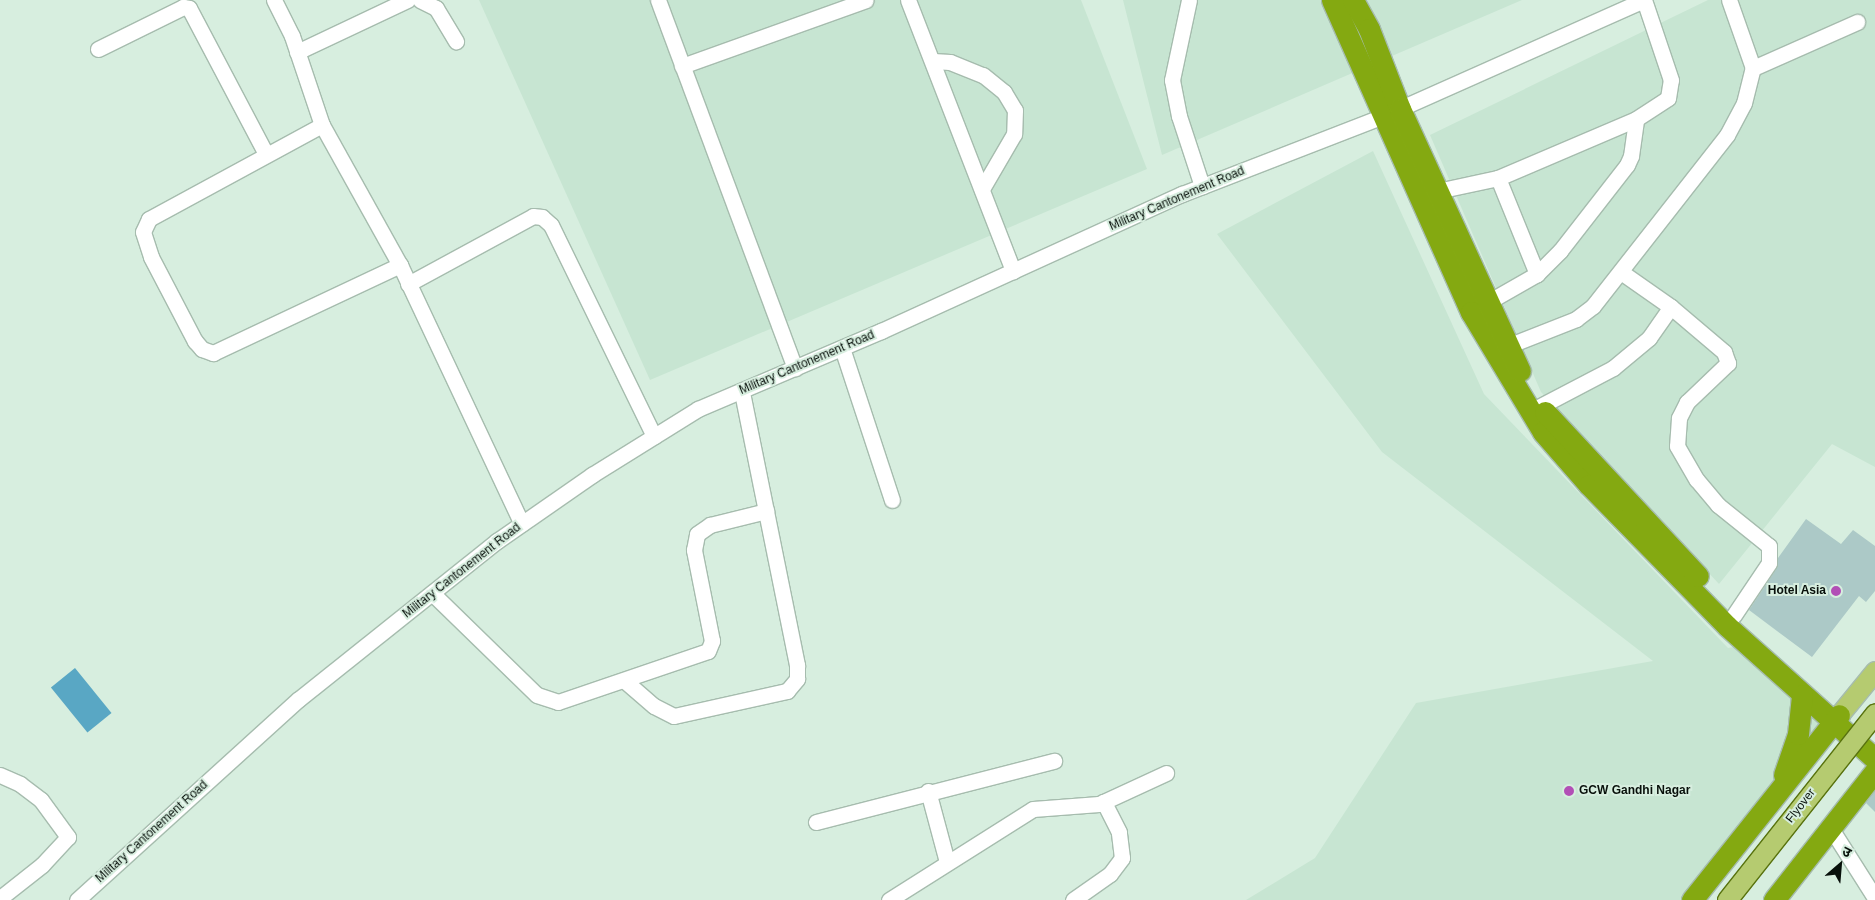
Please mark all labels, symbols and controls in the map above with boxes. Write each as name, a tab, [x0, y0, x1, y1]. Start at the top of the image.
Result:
street label: Military Cantonement Road	[1107, 164, 1247, 234]
street label: Military Cantonement Road	[737, 328, 877, 398]
street label: Military Cantonement Road	[400, 521, 524, 621]
place label: Hotel Asia	[1767, 584, 1826, 598]
marker: Hotel Asia	[1830, 585, 1842, 597]
street label: Military Cantonement Road	[93, 778, 211, 886]
place label: GCW Gandhi Nagar	[1579, 784, 1690, 798]
marker: GCW Gandhi Nagar	[1563, 785, 1575, 797]
street label: Flyover	[1783, 786, 1819, 826]
north arrow	[1815, 840, 1865, 890]
text: उ	[1840, 843, 1854, 861]

